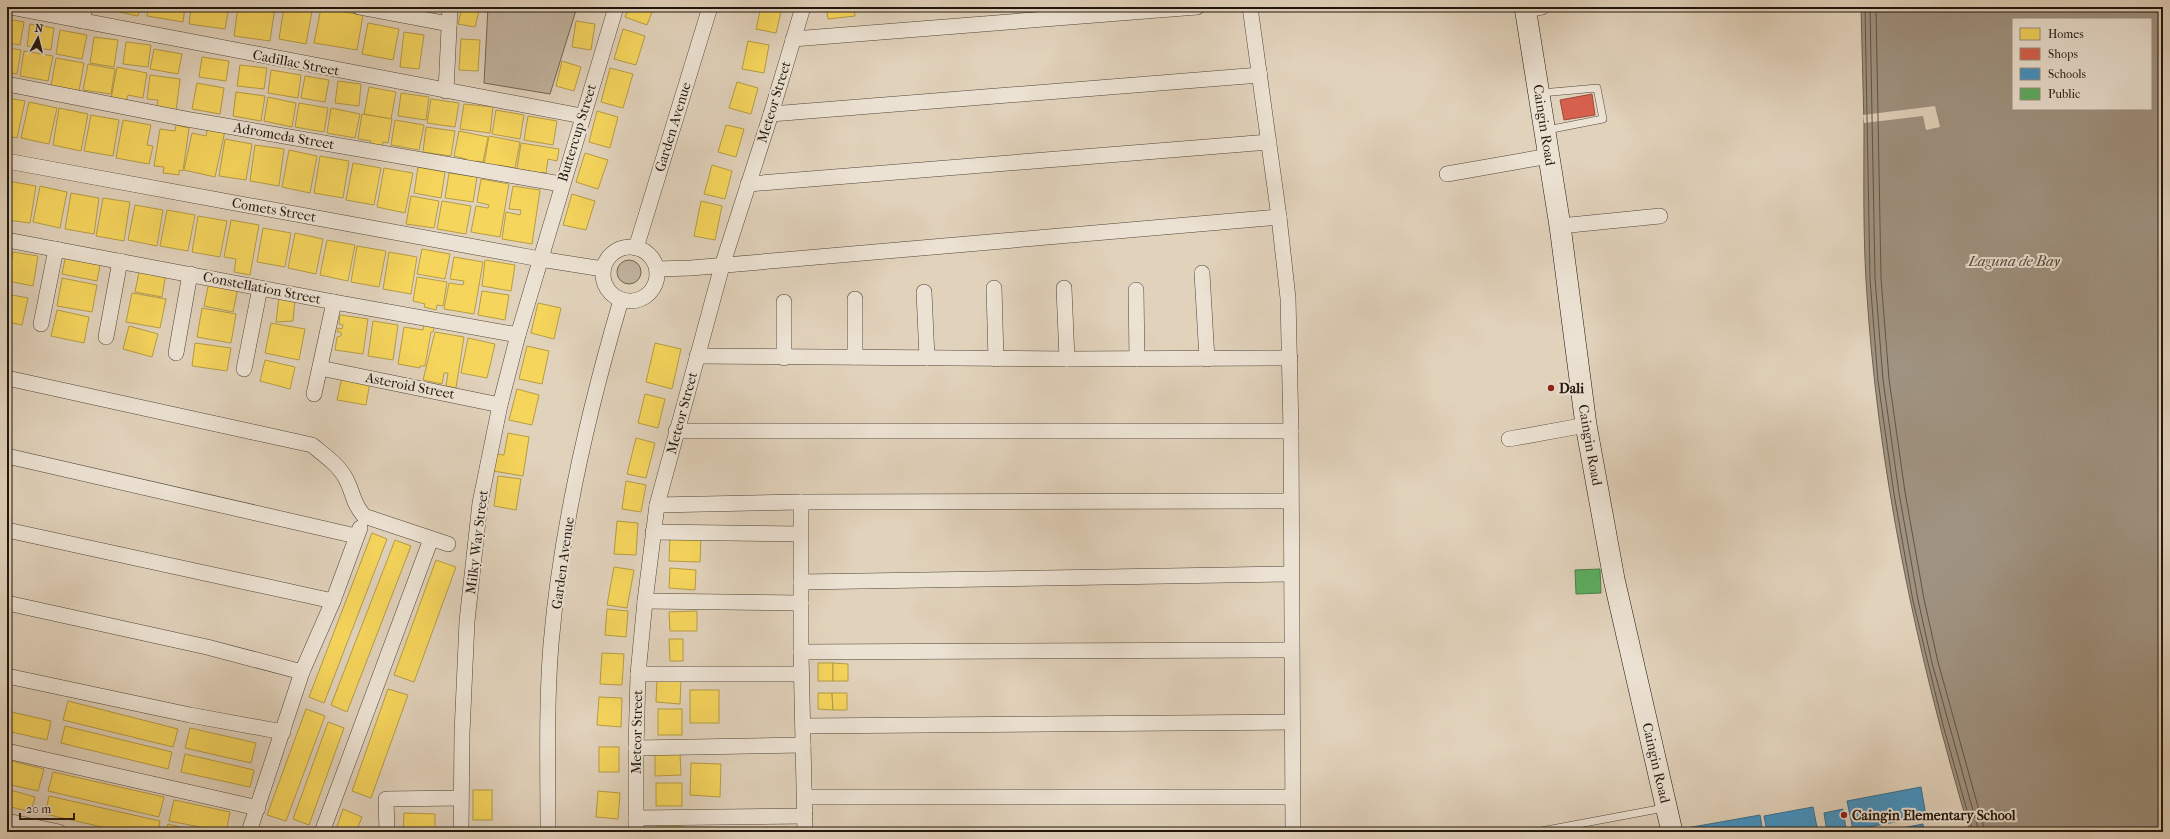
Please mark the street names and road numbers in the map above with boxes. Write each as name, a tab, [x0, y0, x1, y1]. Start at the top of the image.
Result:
street label: Cadillac Street	[251, 46, 341, 80]
street label: Meteor Street	[754, 59, 794, 145]
street label: Garden Avenue	[651, 80, 695, 174]
street label: Buttercup Street	[554, 82, 600, 184]
street label: Caingin Road	[1529, 83, 1559, 167]
street label: Adromeda Street	[231, 119, 336, 153]
street label: Comets Street	[231, 194, 317, 226]
street label: Constellation Street	[202, 268, 322, 308]
street label: Asteroid Street	[363, 369, 456, 403]
street label: Meteor Street	[663, 370, 701, 456]
street label: Caingin Road	[1574, 403, 1606, 487]
street label: Milky Way Street	[462, 489, 492, 595]
street label: Garden Avenue	[548, 516, 578, 610]
street label: Meteor Street	[628, 690, 646, 774]
street label: Caingin Road	[1638, 721, 1674, 805]

